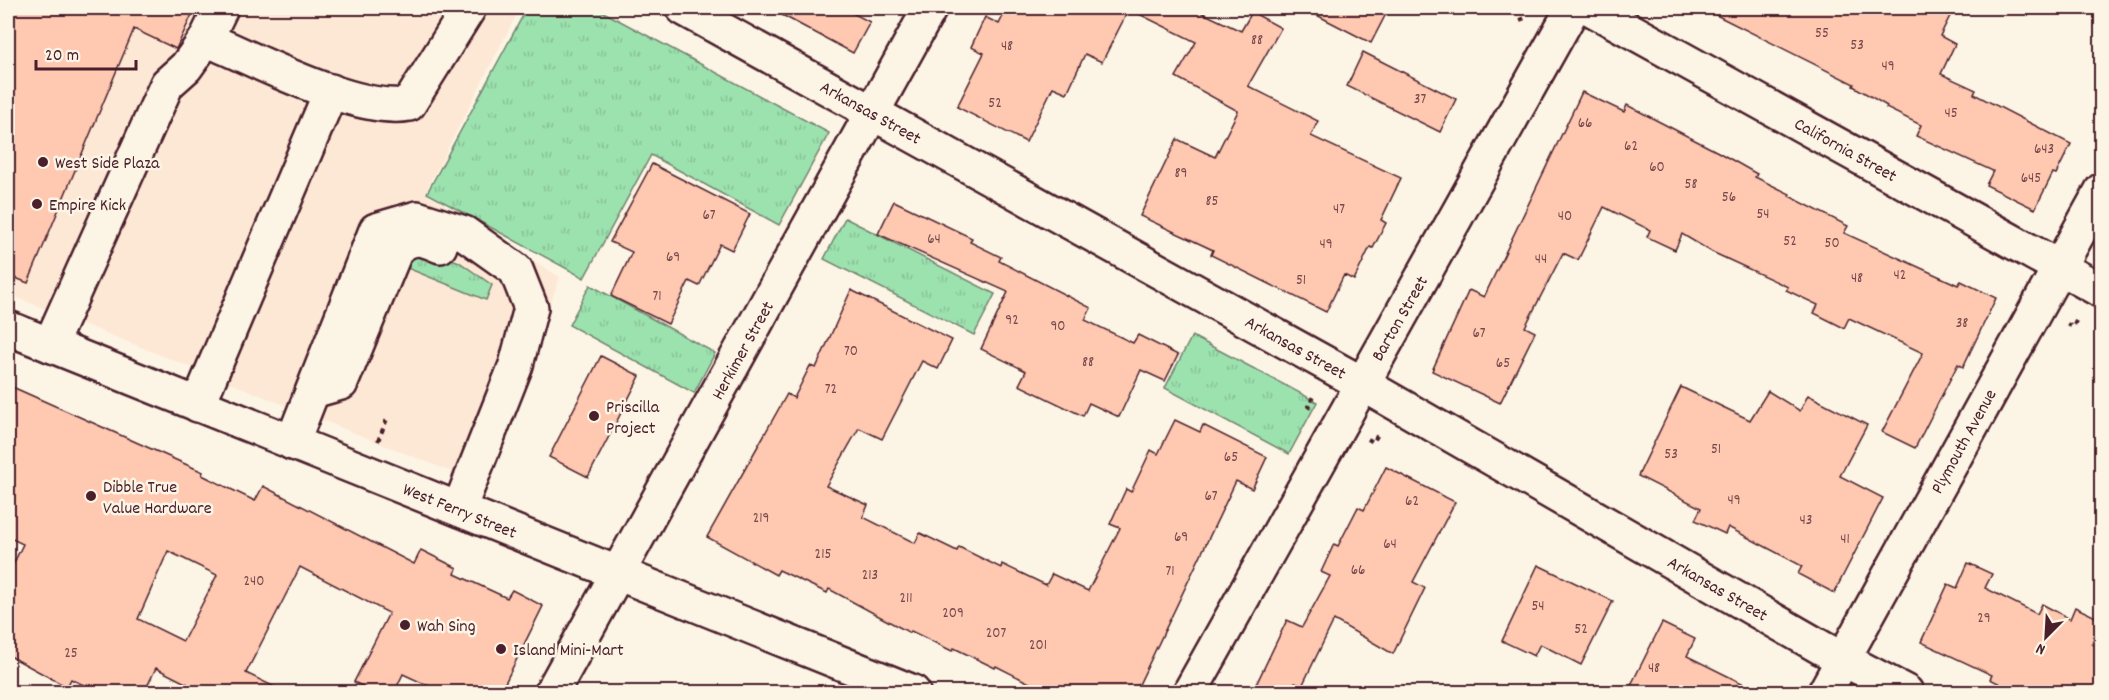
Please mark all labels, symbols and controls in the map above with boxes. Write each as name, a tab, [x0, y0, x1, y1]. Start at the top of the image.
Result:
house number: 55	[1815, 23, 1829, 45]
house number: 88	[1251, 30, 1263, 52]
scale bar	[36, 33, 136, 71]
house number: 53	[1850, 35, 1864, 57]
house number: 48	[1001, 36, 1013, 58]
text: 20 m	[45, 44, 79, 69]
house number: 49	[1881, 56, 1895, 78]
street label: Arkansas Street	[815, 76, 925, 152]
house number: 37	[1414, 89, 1426, 111]
house number: 52	[988, 93, 1002, 115]
house number: 45	[1944, 103, 1958, 125]
house number: 66	[1578, 113, 1592, 135]
street label: California Street	[1789, 113, 1901, 190]
house number: 62	[1624, 136, 1638, 158]
house number: 643	[2034, 139, 2054, 161]
place label: West Side Plaza	[55, 152, 160, 177]
marker: West Side Plaza	[36, 155, 50, 169]
house number: 60	[1649, 157, 1665, 179]
house number: 89	[1175, 163, 1187, 185]
house number: 645	[2021, 168, 2041, 190]
house number: 58	[1685, 174, 1697, 196]
house number: 56	[1722, 187, 1736, 209]
house number: 85	[1206, 191, 1219, 213]
place label: Empire Kick	[49, 194, 126, 219]
marker: Empire Kick	[30, 197, 44, 211]
house number: 47	[1333, 199, 1345, 221]
house number: 54	[1756, 204, 1770, 226]
house number: 67	[702, 205, 716, 227]
house number: 40	[1558, 206, 1572, 228]
house number: 64	[927, 229, 941, 251]
house number: 52	[1783, 231, 1797, 253]
house number: 50	[1824, 233, 1840, 255]
house number: 49	[1319, 234, 1333, 256]
house number: 69	[666, 247, 680, 269]
house number: 44	[1535, 249, 1547, 271]
house number: 42	[1894, 265, 1906, 287]
house number: 48	[1851, 268, 1863, 290]
house number: 51	[1296, 270, 1306, 292]
street label: Barton Street	[1367, 272, 1436, 366]
house number: 71	[652, 286, 662, 308]
street label: Herkimer Street	[707, 297, 782, 405]
house number: 92	[1005, 310, 1019, 332]
street label: Arkansas Street	[1240, 311, 1350, 387]
house number: 38	[1956, 313, 1968, 335]
house number: 90	[1050, 316, 1066, 338]
house number: 67	[1472, 323, 1486, 345]
house number: 70	[844, 341, 858, 363]
house number: 88	[1082, 352, 1094, 374]
house number: 65	[1496, 353, 1510, 375]
house number: 72	[825, 379, 837, 401]
street label: Plymouth Avenue	[1926, 385, 2004, 499]
place label: Priscilla Project	[606, 396, 660, 442]
marker: Priscilla Project	[587, 409, 601, 423]
house number: 51	[1711, 439, 1721, 461]
house number: 53	[1664, 444, 1678, 466]
house number: 65	[1224, 447, 1238, 469]
place label: Dibble True Value Hardware	[103, 476, 212, 522]
street label: West Ferry Street	[398, 478, 520, 547]
house number: 67	[1204, 486, 1218, 508]
marker: Dibble True Value Hardware	[84, 489, 98, 503]
house number: 49	[1727, 490, 1741, 512]
house number: 62	[1405, 491, 1419, 513]
house number: 219	[753, 508, 769, 530]
house number: 43	[1800, 510, 1812, 532]
house number: 69	[1174, 527, 1188, 549]
house number: 41	[1840, 529, 1850, 551]
house number: 64	[1383, 534, 1397, 556]
house number: 215	[815, 544, 831, 566]
street label: Arkansas Street	[1662, 551, 1772, 629]
house number: 66	[1351, 560, 1365, 582]
house number: 71	[1165, 561, 1175, 583]
house number: 213	[862, 565, 878, 587]
house number: 240	[244, 571, 264, 593]
house number: 211	[899, 588, 913, 610]
house number: 54	[1531, 596, 1545, 618]
house number: 209	[942, 603, 964, 625]
north arrow	[2016, 607, 2076, 667]
house number: 29	[1977, 608, 1991, 630]
place label: Wah Sing	[417, 615, 476, 640]
marker: Wah Sing	[398, 618, 412, 632]
house number: 52	[1574, 619, 1588, 641]
house number: 207	[986, 623, 1006, 645]
house number: 201	[1029, 635, 1047, 657]
text: N	[2033, 636, 2049, 661]
place label: Island Mini-Mart	[513, 639, 624, 664]
marker: Island Mini-Mart	[494, 642, 508, 656]
house number: 25	[64, 643, 78, 665]
house number: 48	[1648, 658, 1660, 680]

